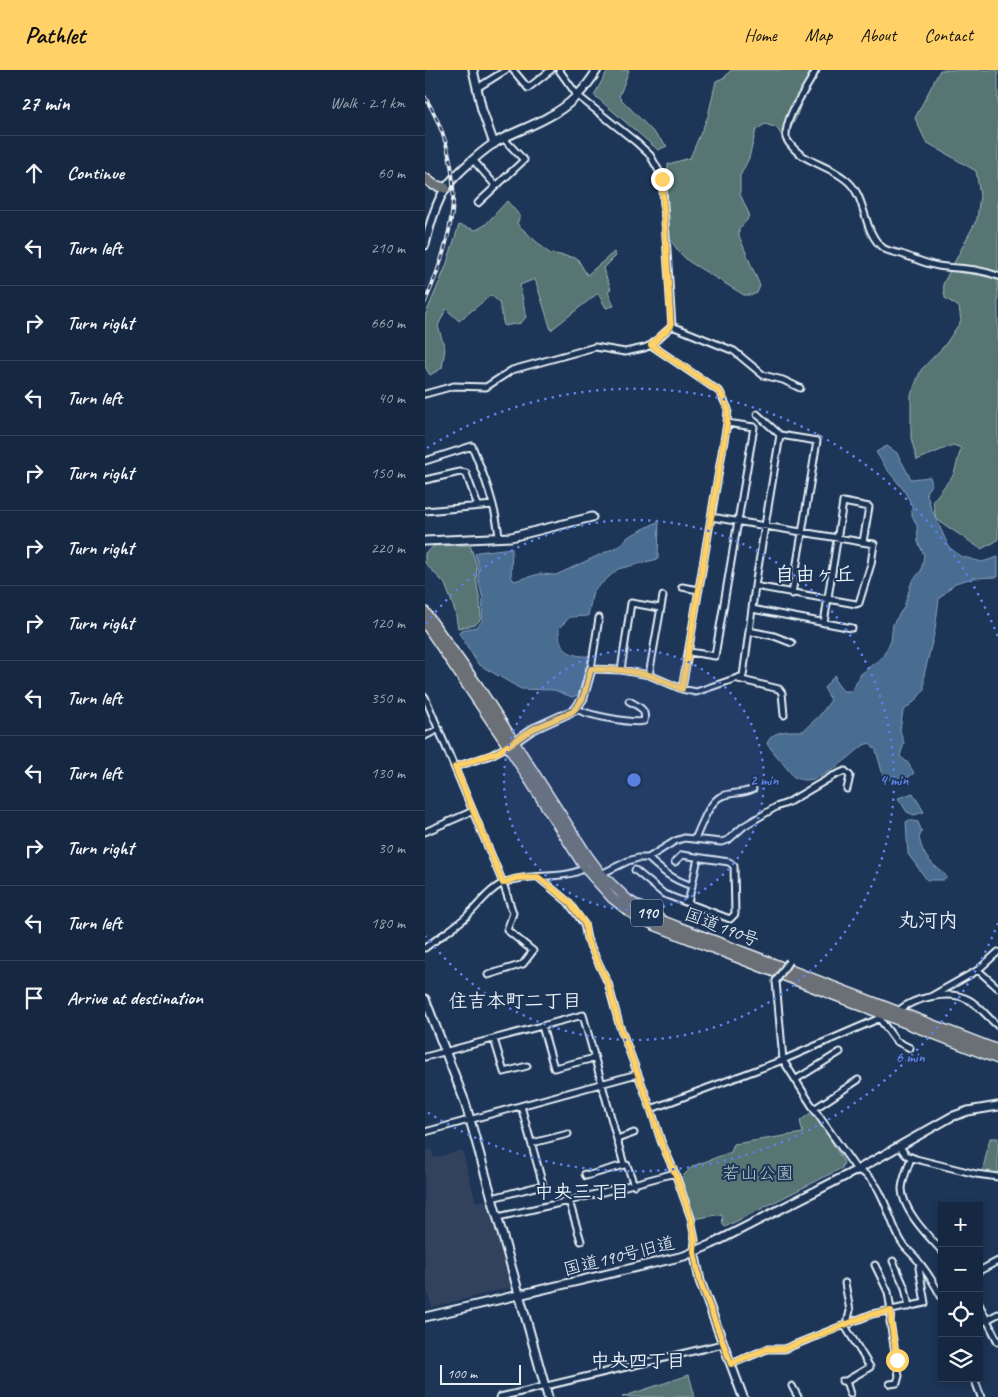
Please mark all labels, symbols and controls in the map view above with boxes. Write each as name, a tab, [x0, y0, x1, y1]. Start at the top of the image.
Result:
text: Pathlet	[25, 20, 85, 50]
text: Home	[744, 24, 777, 46]
text: Map	[805, 24, 832, 46]
text: About	[860, 24, 896, 46]
text: Contact	[924, 24, 973, 46]
text: 27 min	[20, 90, 70, 116]
text: Walk · 2.1 km	[330, 93, 405, 113]
icon: ahead	[20, 159, 48, 187]
text: Continue	[67, 161, 124, 185]
text: 60 m	[378, 163, 405, 183]
route end	[651, 168, 674, 191]
icon: left	[20, 234, 48, 262]
text: Turn left	[67, 236, 122, 260]
text: 210 m	[371, 238, 405, 258]
icon: right	[20, 309, 48, 337]
text: Turn right	[67, 311, 134, 335]
text: 660 m	[371, 313, 405, 333]
icon: left	[20, 384, 48, 412]
text: Turn left	[67, 386, 122, 410]
text: 40 m	[378, 388, 405, 408]
icon: right	[20, 459, 48, 487]
text: Turn right	[67, 461, 134, 485]
text: 150 m	[371, 463, 405, 483]
icon: right	[20, 534, 48, 562]
text: Turn right	[67, 536, 134, 560]
text: 220 m	[371, 538, 405, 558]
district label: 自由ヶ丘	[775, 562, 855, 587]
icon: right	[20, 609, 48, 637]
text: Turn right	[67, 611, 134, 635]
text: 120 m	[371, 613, 405, 633]
icon: left	[20, 684, 48, 712]
text: Turn left	[67, 686, 122, 710]
text: 350 m	[371, 688, 405, 708]
icon: left	[20, 759, 48, 787]
text: Turn left	[67, 761, 122, 785]
text: 130 m	[371, 763, 405, 783]
centre of rings	[625, 771, 643, 789]
text: 2 min	[750, 771, 779, 790]
text: 4 min	[880, 771, 909, 790]
icon: right	[20, 834, 48, 862]
text: Turn right	[67, 836, 134, 860]
text: 30 m	[378, 838, 405, 858]
road number: 190	[631, 900, 663, 926]
street label: 国道190号	[682, 903, 762, 951]
district label: 丸河内	[898, 908, 958, 933]
icon: left	[20, 909, 48, 937]
text: Turn left	[67, 911, 122, 935]
text: 180 m	[371, 913, 405, 933]
icon: arrive	[20, 984, 48, 1012]
text: Arrive at destination	[67, 986, 203, 1010]
district label: 住吉本町二丁目	[448, 989, 582, 1013]
text: 6 min	[895, 1048, 926, 1067]
park label: 若山公園	[722, 1162, 794, 1184]
district label: 中央三丁目	[534, 1180, 630, 1204]
map controls	[938, 1202, 983, 1382]
button: +	[938, 1202, 983, 1247]
street label: 国道190号旧道	[561, 1231, 677, 1281]
button: −	[938, 1247, 983, 1292]
button: locate	[938, 1292, 983, 1337]
button: layers	[938, 1337, 983, 1382]
district label: 中央四丁目	[590, 1349, 686, 1373]
route start	[886, 1349, 909, 1372]
scale bar	[440, 1362, 521, 1385]
text: 100 m	[447, 1365, 477, 1382]

